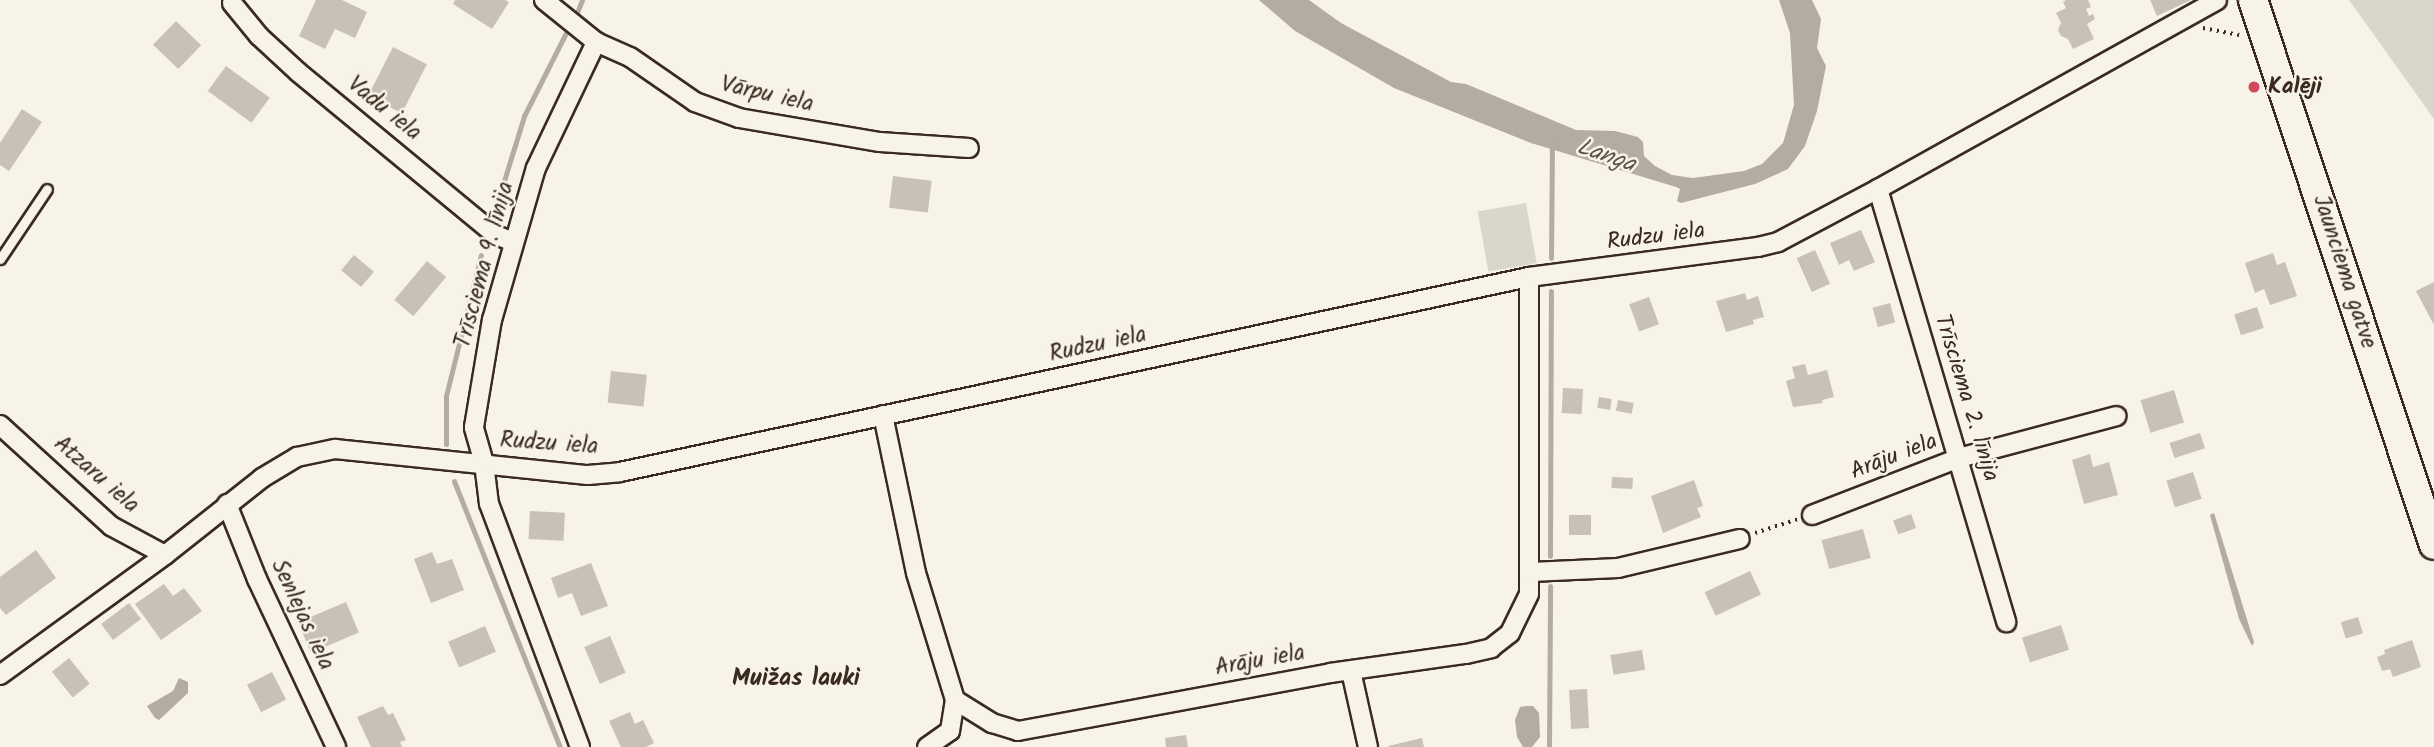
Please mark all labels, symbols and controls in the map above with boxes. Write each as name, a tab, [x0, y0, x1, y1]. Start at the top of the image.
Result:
street label: Vadu iela	[341, 71, 427, 147]
street label: Vārpu iela	[718, 71, 816, 119]
place label: Kalēji	[2268, 73, 2322, 101]
marker: Kalēji	[2246, 79, 2262, 95]
water label: Langa	[1573, 133, 1639, 179]
street label: Trīsciema 9. līnija	[450, 179, 520, 351]
street label: Jaunciema gatve	[2306, 192, 2382, 352]
street label: Rudzu iela	[1605, 217, 1707, 257]
street label: Trīsciema 2. līnija	[1928, 311, 2004, 485]
street label: Rudzu iela	[1047, 321, 1149, 369]
street label: Rudzu iela	[499, 427, 599, 461]
street label: Arāju iela	[1847, 428, 1941, 486]
street label: Atzaru iela	[48, 430, 144, 520]
street label: Senlejas iela	[264, 555, 340, 675]
street label: Arāju iela	[1213, 640, 1307, 682]
district label: Muižas lauki	[732, 665, 860, 693]

